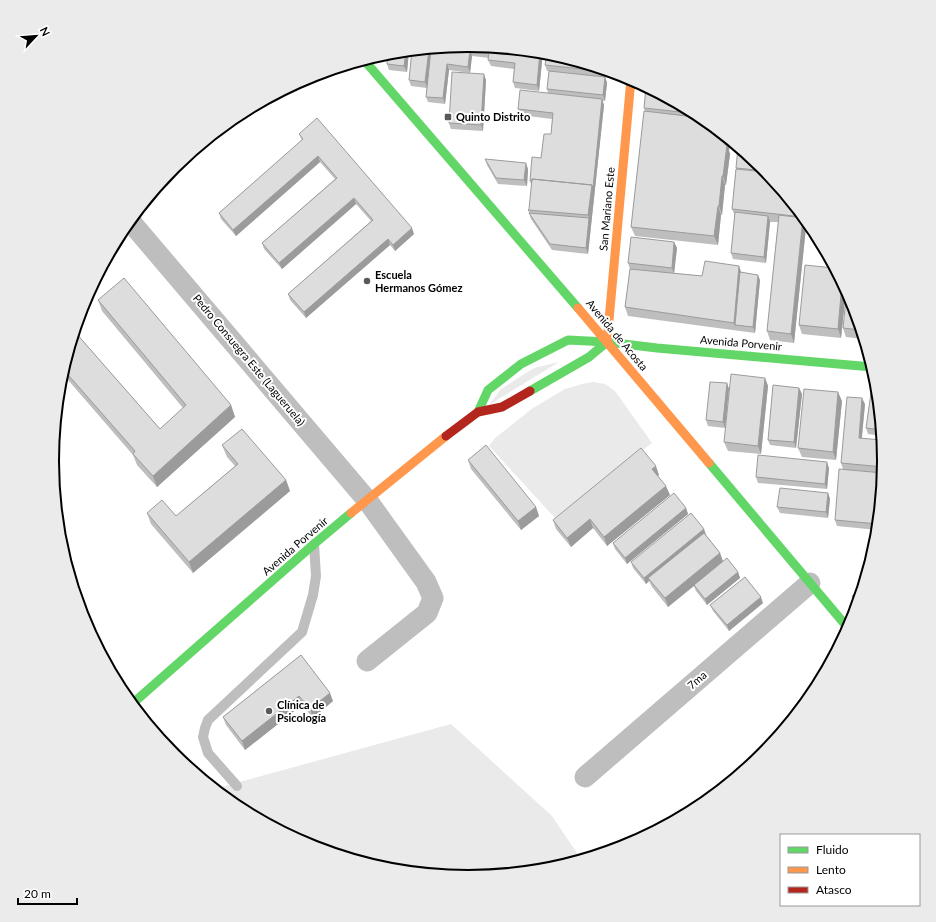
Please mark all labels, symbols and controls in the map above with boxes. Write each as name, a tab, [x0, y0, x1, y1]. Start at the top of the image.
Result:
north arrow	[16, 16, 56, 56]
text: N	[38, 25, 53, 38]
place label: Quinto Distrito	[456, 110, 530, 123]
marker: Quinto Distrito	[443, 112, 453, 122]
street label: San Mariano Este	[596, 166, 617, 251]
place label: Escuela Hermanos Gómez	[375, 268, 463, 294]
marker: Escuela Hermanos Gómez	[362, 276, 372, 286]
street label: Pedro Consuegra Este (Lagueruela)	[191, 291, 308, 428]
street label: Avenida de Acosta	[584, 296, 651, 373]
street label: Avenida Porvenir	[700, 332, 783, 353]
street label: Avenida Porvenir	[259, 514, 330, 578]
street label: 7ma	[685, 668, 709, 691]
place label: Clínica de Psicología	[277, 698, 326, 724]
marker: Clínica de Psicología	[264, 706, 274, 716]
legend	[780, 834, 920, 906]
text: Fluido	[816, 842, 849, 857]
text: Lento	[816, 862, 846, 877]
scale bar	[18, 880, 77, 906]
text: Atasco	[816, 882, 852, 897]
text: 20 m	[24, 886, 51, 901]

